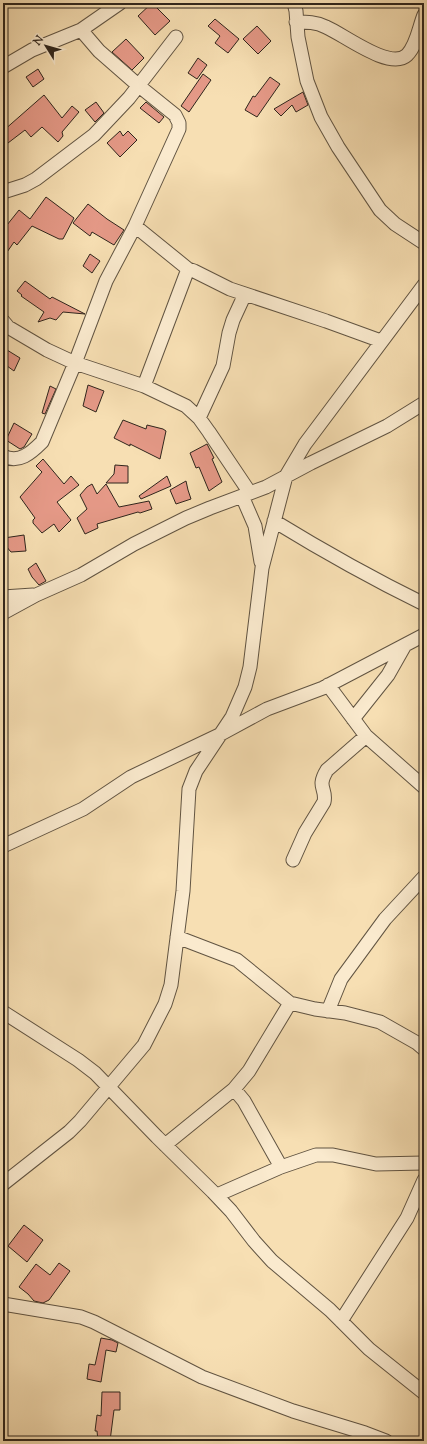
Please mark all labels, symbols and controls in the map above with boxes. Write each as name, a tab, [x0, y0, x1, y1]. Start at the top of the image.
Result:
north arrow	[26, 26, 66, 66]
text: N	[29, 32, 48, 50]

